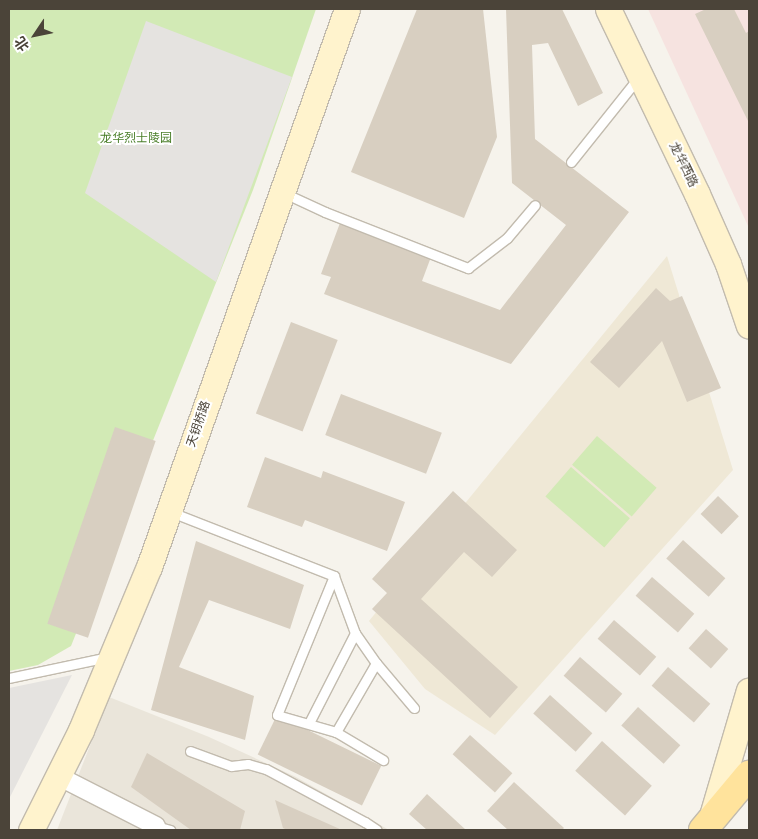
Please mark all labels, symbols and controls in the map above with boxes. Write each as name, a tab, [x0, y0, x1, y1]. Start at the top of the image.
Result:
north arrow	[10, 10, 60, 60]
text: 北	[11, 33, 33, 54]
park label: 龙华烈士陵园	[100, 132, 172, 146]
street label: 龙华西路	[666, 140, 700, 190]
street label: 天钥桥路	[184, 399, 214, 449]

